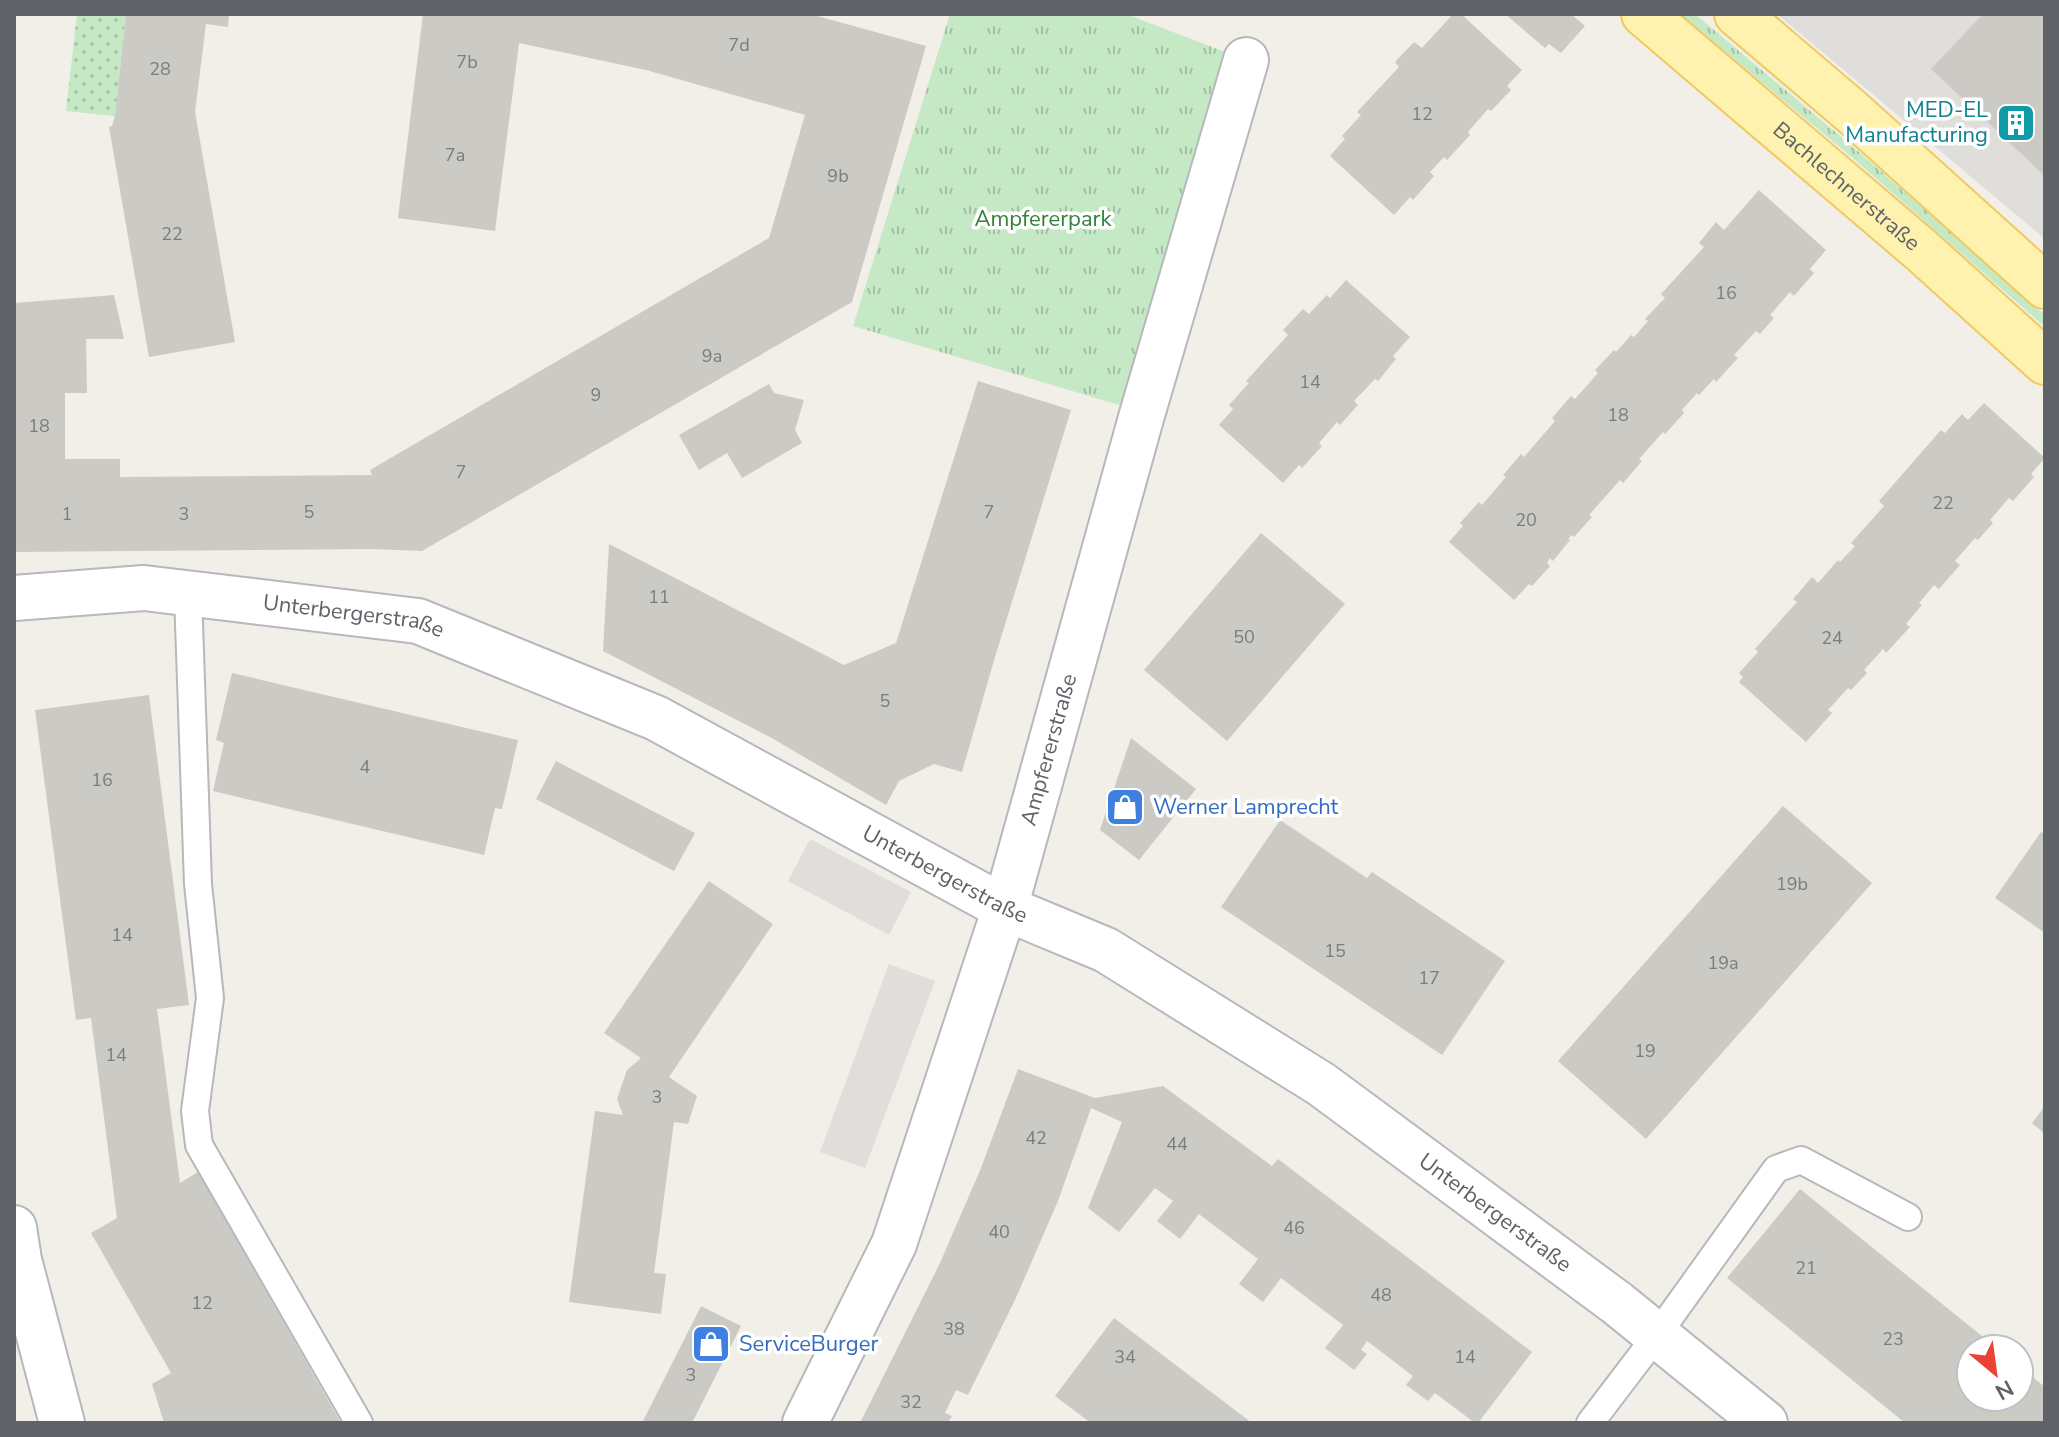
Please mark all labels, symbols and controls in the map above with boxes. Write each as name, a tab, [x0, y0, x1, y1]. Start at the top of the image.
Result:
house number: 7d	[728, 33, 750, 57]
house number: 7b	[456, 50, 478, 74]
house number: 28	[149, 57, 171, 81]
place label: MED-EL Manufacturing	[1845, 95, 1988, 150]
house number: 12	[1411, 102, 1433, 126]
building icon: MED-EL Manufacturing	[1995, 102, 2037, 144]
street label: Bachlechnerstraße	[1766, 115, 1927, 258]
house number: 7a	[445, 143, 465, 167]
house number: 9b	[827, 164, 849, 188]
park label: Ampfererpark	[975, 204, 1112, 234]
house number: 22	[161, 222, 183, 246]
house number: 16	[1715, 281, 1737, 305]
house number: 9a	[702, 344, 722, 368]
house number: 14	[1299, 370, 1321, 394]
house number: 9	[591, 383, 601, 407]
house number: 18	[1607, 403, 1629, 427]
house number: 18	[28, 414, 50, 438]
house number: 7	[456, 460, 466, 484]
house number: 22	[1932, 491, 1954, 515]
house number: 5	[304, 500, 314, 524]
house number: 7	[984, 500, 994, 524]
house number: 1	[62, 502, 72, 526]
house number: 3	[179, 502, 189, 526]
house number: 20	[1515, 508, 1537, 532]
house number: 11	[648, 585, 670, 609]
street label: Unterbergerstraße	[261, 587, 449, 645]
house number: 50	[1233, 625, 1255, 649]
house number: 24	[1821, 626, 1843, 650]
street label: Ampfererstraße	[1014, 670, 1084, 829]
house number: 5	[880, 689, 890, 713]
house number: 4	[360, 755, 371, 779]
house number: 16	[91, 768, 113, 792]
shop icon: Werner Lamprecht	[1104, 786, 1146, 828]
place label: Werner Lamprecht	[1153, 792, 1339, 822]
street label: Unterbergerstraße	[857, 818, 1032, 931]
house number: 19b	[1776, 872, 1808, 896]
house number: 14	[111, 923, 133, 947]
house number: 15	[1324, 939, 1346, 963]
house number: 19a	[1707, 951, 1739, 975]
house number: 17	[1418, 966, 1440, 990]
house number: 19	[1634, 1039, 1656, 1063]
house number: 14	[105, 1043, 127, 1067]
house number: 3	[652, 1085, 662, 1109]
house number: 42	[1025, 1126, 1047, 1150]
house number: 44	[1166, 1132, 1188, 1156]
street label: Unterbergerstraße	[1412, 1146, 1578, 1279]
house number: 46	[1283, 1216, 1305, 1240]
house number: 40	[988, 1220, 1010, 1244]
house number: 21	[1795, 1256, 1817, 1280]
house number: 48	[1370, 1283, 1392, 1307]
house number: 12	[191, 1291, 213, 1315]
house number: 38	[943, 1317, 965, 1341]
shop icon: ServiceBurger	[690, 1323, 732, 1365]
house number: 23	[1882, 1327, 1904, 1351]
place label: ServiceBurger	[739, 1329, 878, 1359]
north arrow	[1955, 1333, 2035, 1413]
house number: 34	[1114, 1345, 1136, 1369]
house number: 14	[1454, 1345, 1476, 1369]
house number: 3	[686, 1363, 696, 1387]
text: N	[1990, 1373, 2019, 1407]
house number: 32	[900, 1390, 922, 1414]

